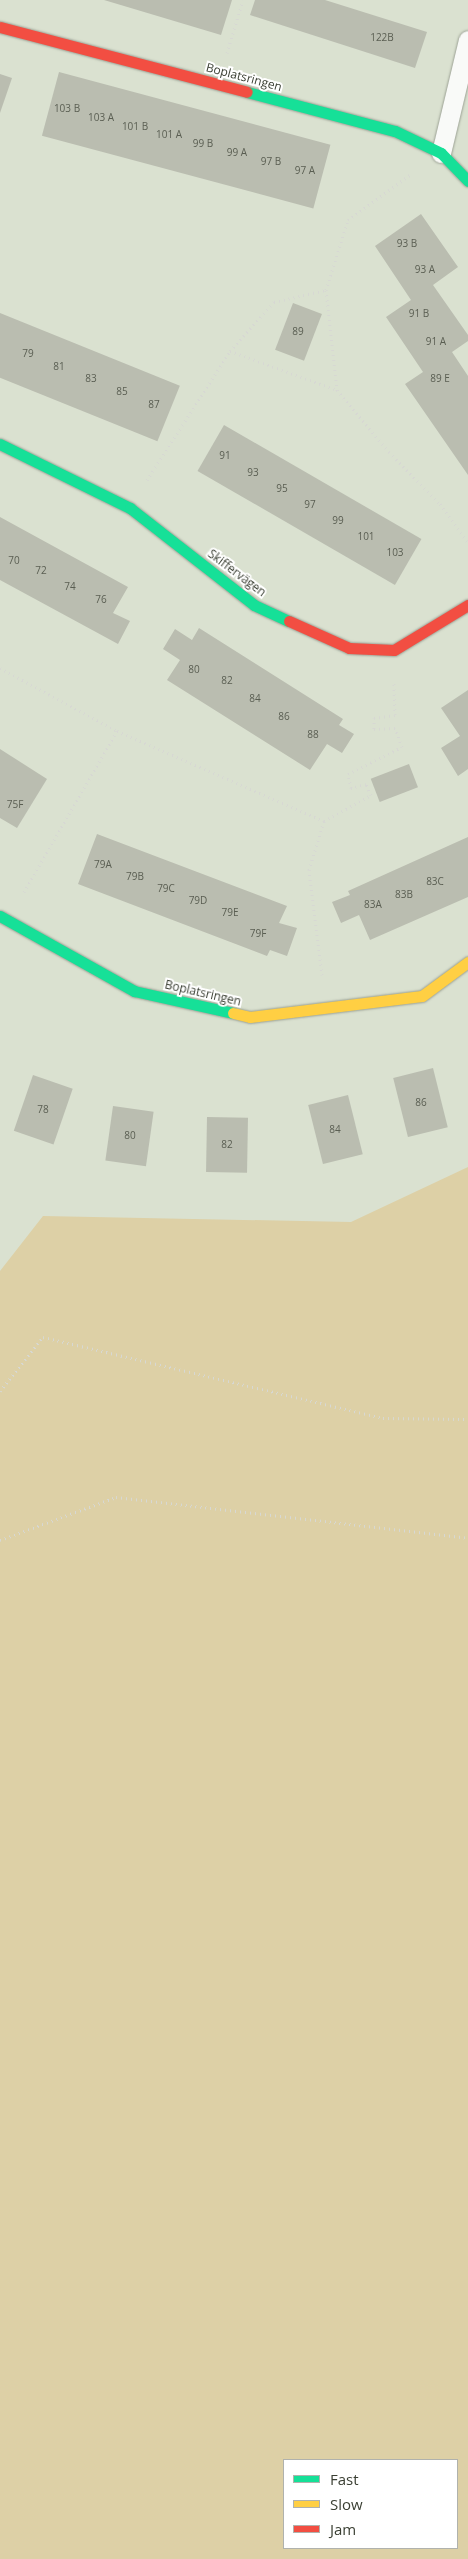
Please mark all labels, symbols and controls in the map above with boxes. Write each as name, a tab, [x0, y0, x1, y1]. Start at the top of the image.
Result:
house number: 122B	[370, 32, 394, 44]
street label: Boplatsringen	[205, 60, 283, 94]
house number: 103 B	[54, 103, 80, 115]
house number: 103 A	[88, 112, 114, 124]
house number: 101 B	[122, 121, 148, 133]
house number: 101 A	[156, 129, 182, 141]
house number: 99 B	[193, 138, 213, 150]
house number: 99 A	[227, 147, 247, 159]
house number: 97 B	[261, 156, 281, 168]
house number: 97 A	[295, 165, 315, 177]
house number: 93 B	[397, 238, 417, 250]
house number: 93 A	[415, 264, 435, 276]
house number: 91 B	[409, 308, 429, 320]
house number: 89	[292, 326, 304, 338]
house number: 91 A	[426, 336, 446, 348]
house number: 79	[22, 348, 34, 360]
house number: 81	[53, 361, 65, 373]
house number: 83	[85, 373, 97, 385]
house number: 89 E	[430, 373, 450, 385]
house number: 85	[116, 386, 128, 398]
house number: 87	[148, 399, 160, 411]
house number: 91	[219, 450, 231, 462]
house number: 93	[247, 467, 259, 479]
house number: 95	[276, 483, 288, 495]
house number: 97	[304, 499, 316, 511]
house number: 99	[332, 515, 344, 527]
house number: 101	[357, 531, 375, 543]
street label: Skiffervägen	[205, 547, 269, 599]
house number: 103	[386, 547, 404, 559]
house number: 70	[8, 555, 20, 567]
house number: 72	[35, 565, 47, 577]
house number: 74	[64, 581, 76, 593]
house number: 76	[95, 594, 107, 606]
house number: 80	[188, 664, 200, 676]
house number: 82	[221, 675, 233, 687]
house number: 84	[249, 693, 261, 705]
house number: 86	[278, 711, 290, 723]
house number: 88	[307, 729, 319, 741]
house number: 75F	[7, 799, 23, 811]
house number: 79A	[94, 859, 112, 871]
house number: 79B	[126, 871, 144, 883]
house number: 83C	[426, 876, 444, 888]
house number: 79C	[157, 883, 175, 895]
house number: 83B	[395, 889, 413, 901]
house number: 79D	[189, 895, 207, 907]
house number: 83A	[364, 899, 382, 911]
house number: 79E	[222, 907, 238, 919]
house number: 79F	[250, 928, 266, 940]
street label: Boplatsringen	[163, 977, 243, 1009]
house number: 86	[415, 1097, 427, 1109]
house number: 78	[37, 1104, 49, 1116]
house number: 84	[329, 1124, 341, 1136]
house number: 80	[124, 1130, 136, 1142]
house number: 82	[221, 1139, 233, 1151]
legend	[283, 2459, 458, 2549]
text: Fast	[330, 2469, 359, 2489]
text: Slow	[330, 2494, 363, 2514]
text: Jam	[330, 2519, 356, 2539]

